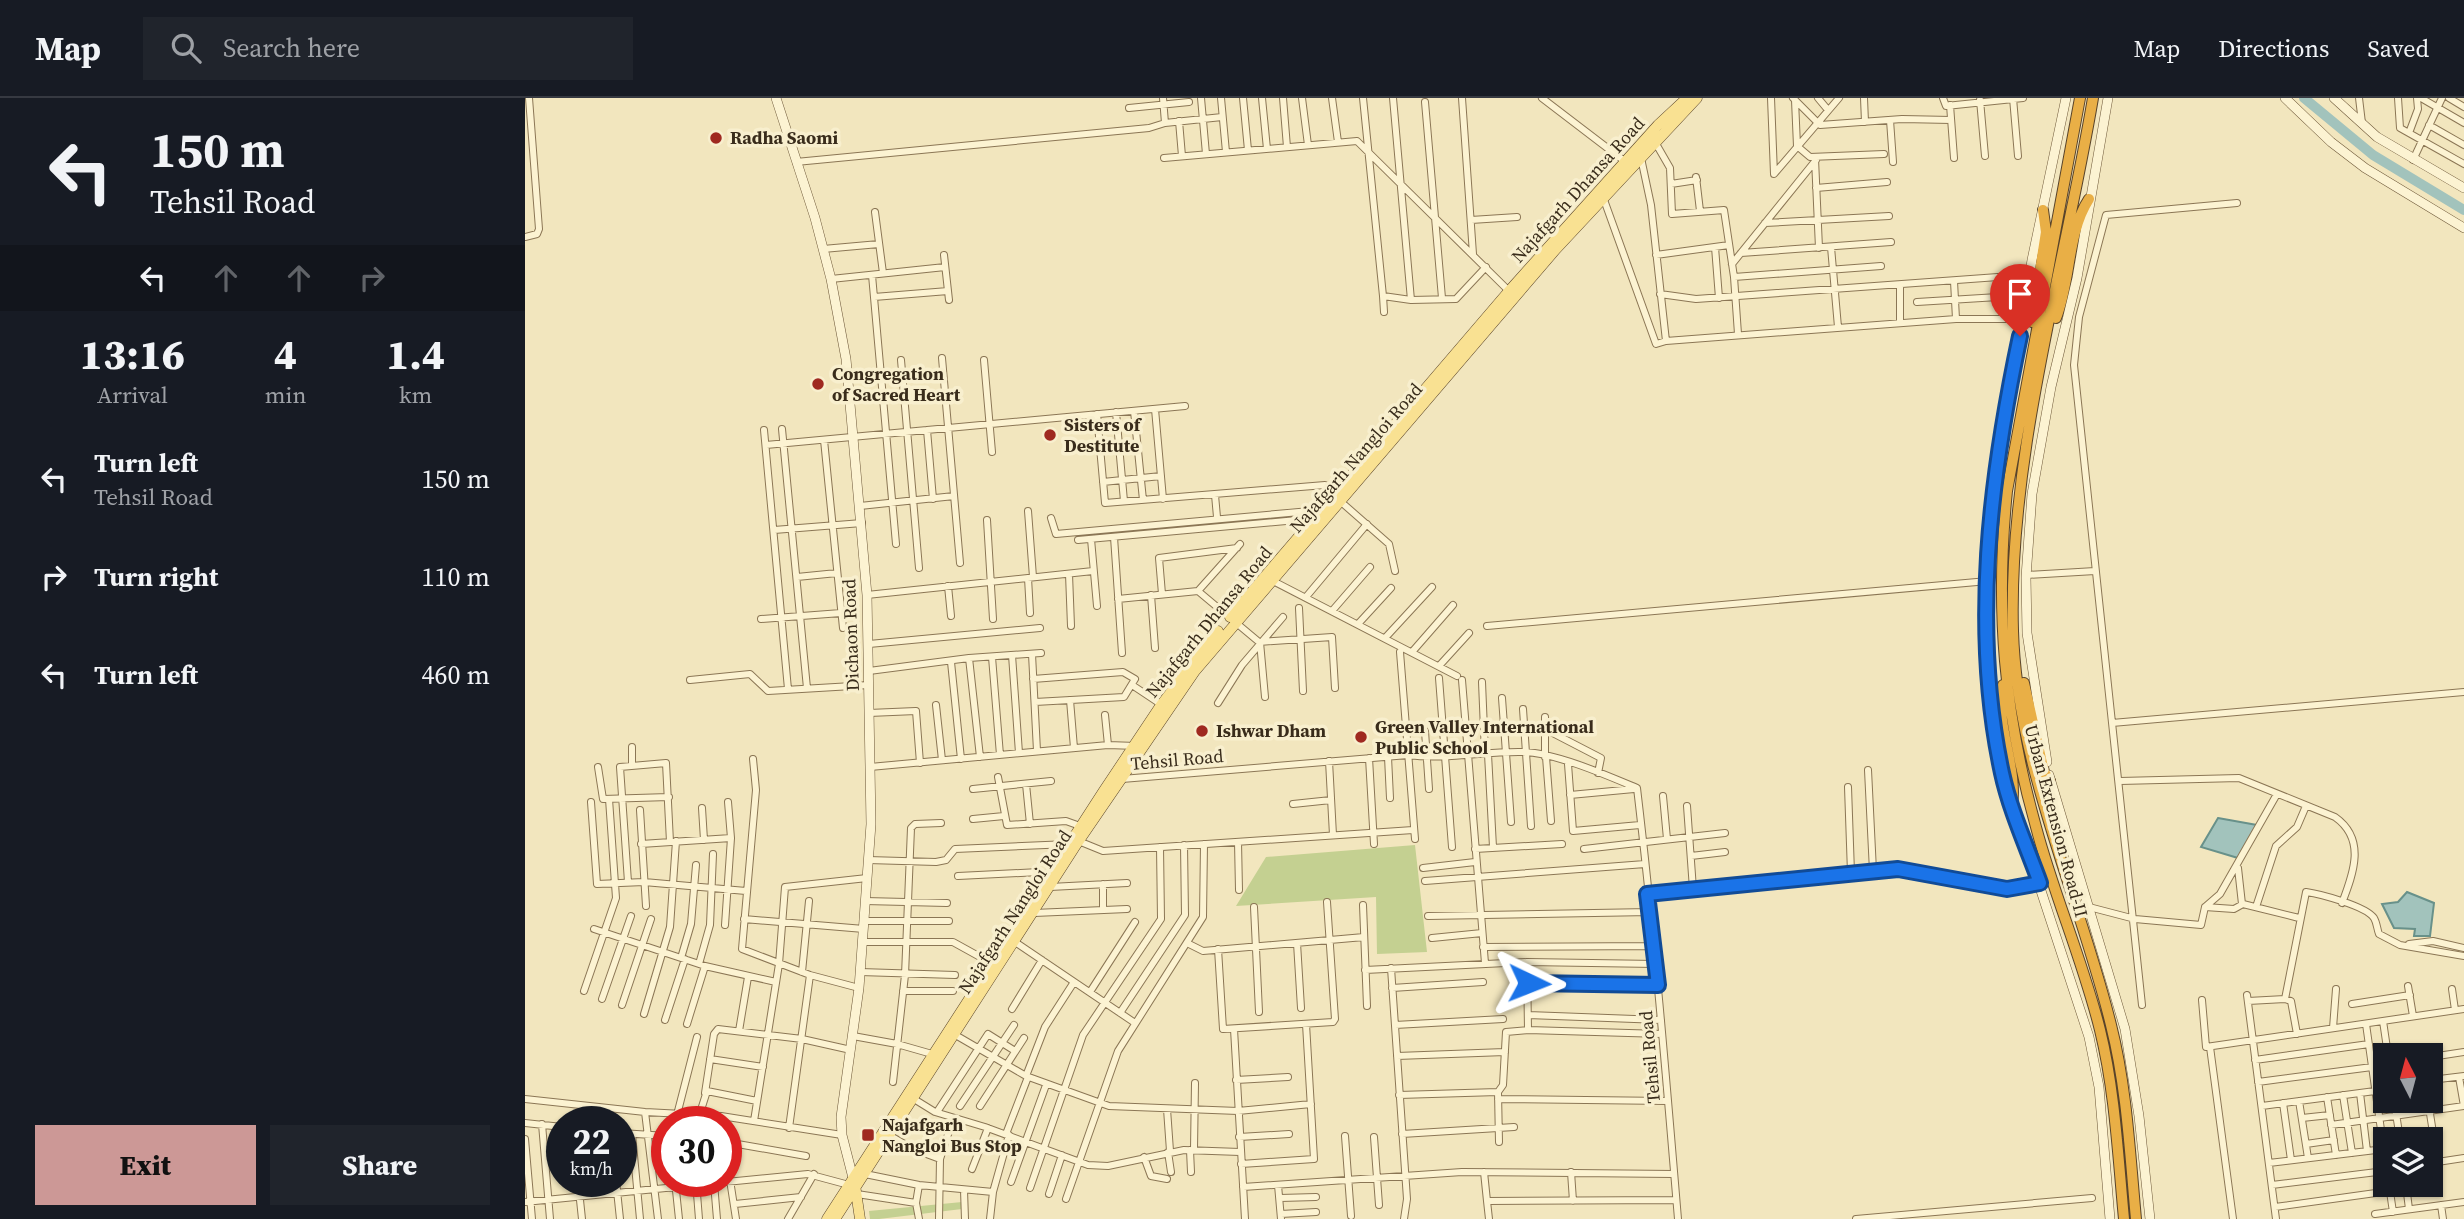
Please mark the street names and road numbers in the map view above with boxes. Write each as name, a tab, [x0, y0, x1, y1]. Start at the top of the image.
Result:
street label: Najafgarh Dhansa Road	[1505, 111, 1650, 268]
street label: Najafgarh Nangloi Road	[1284, 377, 1428, 538]
street label: Najafgarh Dhansa Road	[1140, 541, 1278, 703]
street label: Dichaon Road	[836, 578, 865, 692]
street label: Urban Extension Road-II	[2019, 722, 2094, 920]
street label: Tehsil Road	[1130, 743, 1224, 776]
street label: Najafgarh Nangloi Road	[952, 825, 1077, 999]
street label: Tehsil Road	[1633, 1010, 1666, 1104]

